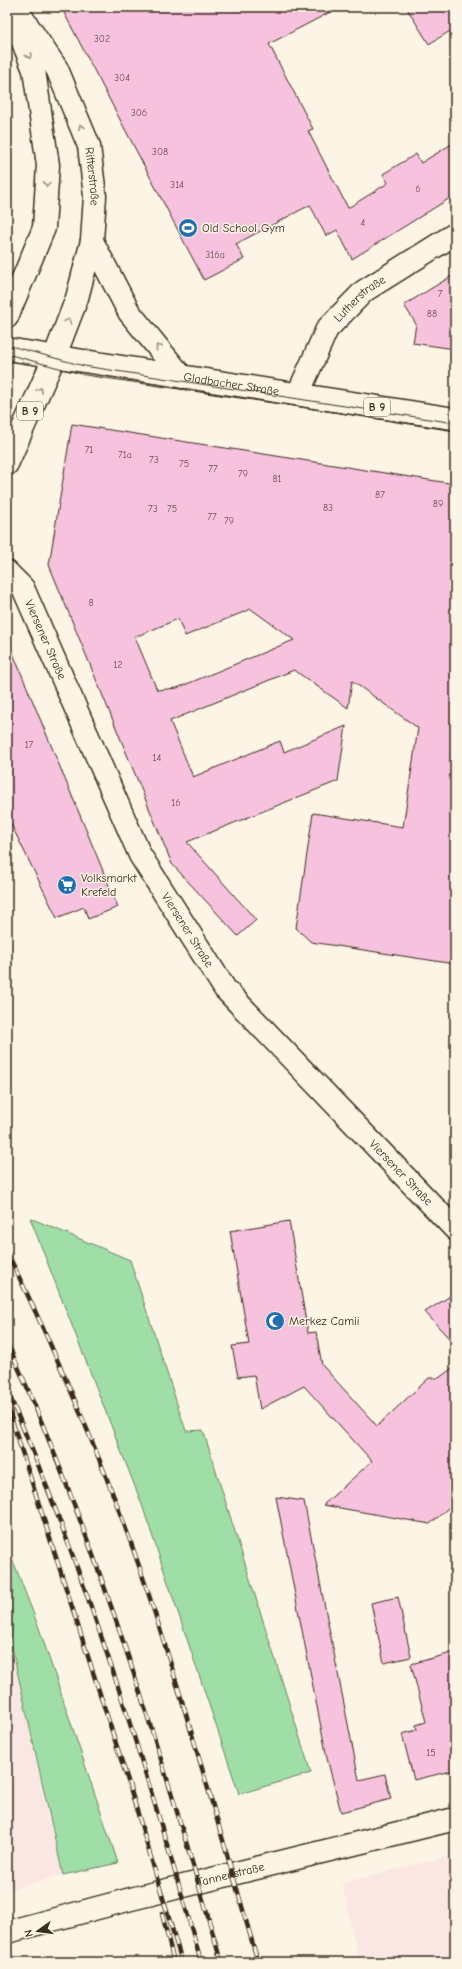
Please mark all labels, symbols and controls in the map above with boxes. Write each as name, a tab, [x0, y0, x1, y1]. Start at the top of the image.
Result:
house number: 302	[94, 33, 110, 45]
one-way arrow	[24, 53, 32, 60]
house number: 304	[114, 72, 130, 84]
house number: 306	[131, 107, 147, 119]
one-way arrow	[78, 124, 86, 132]
house number: 308	[152, 146, 168, 158]
street label: Ritterstraße	[82, 147, 102, 206]
house number: 314	[170, 179, 184, 191]
one-way arrow	[42, 181, 51, 187]
house number: 6	[415, 183, 421, 195]
sports icon: Old School Gym	[177, 217, 199, 239]
house number: 4	[361, 217, 366, 229]
place label: Old School Gym	[202, 221, 285, 235]
house number: 316a	[205, 249, 225, 261]
street label: Lutherstraße	[331, 272, 388, 325]
house number: 7	[438, 288, 443, 300]
house number: 88	[427, 308, 437, 320]
one-way arrow	[64, 318, 72, 325]
one-way arrow	[155, 344, 162, 352]
street label: Gladbacher Straße	[182, 370, 280, 398]
one-way arrow	[35, 386, 43, 393]
road number: B 9	[364, 398, 390, 416]
road number: B 9	[17, 402, 43, 420]
house number: 71	[85, 444, 93, 456]
house number: 71a	[118, 449, 132, 461]
house number: 73	[149, 454, 159, 466]
house number: 75	[179, 458, 189, 470]
house number: 77	[208, 463, 218, 475]
house number: 79	[238, 468, 248, 480]
house number: 81	[272, 473, 282, 485]
house number: 87	[375, 489, 385, 501]
house number: 89	[433, 498, 443, 510]
house number: 83	[323, 502, 333, 514]
house number: 73	[148, 503, 158, 515]
house number: 75	[167, 503, 177, 515]
house number: 77	[207, 511, 217, 523]
house number: 79	[224, 515, 234, 527]
house number: 8	[88, 597, 94, 609]
street label: Viersener Straße	[22, 598, 69, 682]
house number: 12	[113, 659, 123, 671]
house number: 17	[25, 739, 34, 751]
house number: 14	[153, 752, 162, 764]
house number: 16	[171, 797, 181, 809]
place label: Volksmarkt Krefeld	[81, 871, 137, 899]
supermarket icon: Volksmarkt Krefeld	[56, 874, 78, 896]
street label: Viersener Straße	[159, 890, 216, 970]
street label: Viersener Straße	[366, 1137, 436, 1208]
mosque icon: Merkez Camii	[264, 1310, 286, 1332]
place label: Merkez Camii	[289, 1314, 360, 1328]
house number: 15	[426, 1747, 436, 1759]
street label: Tannenstraße	[196, 1859, 266, 1889]
north arrow	[18, 1911, 58, 1951]
text: N	[22, 1928, 36, 1938]

